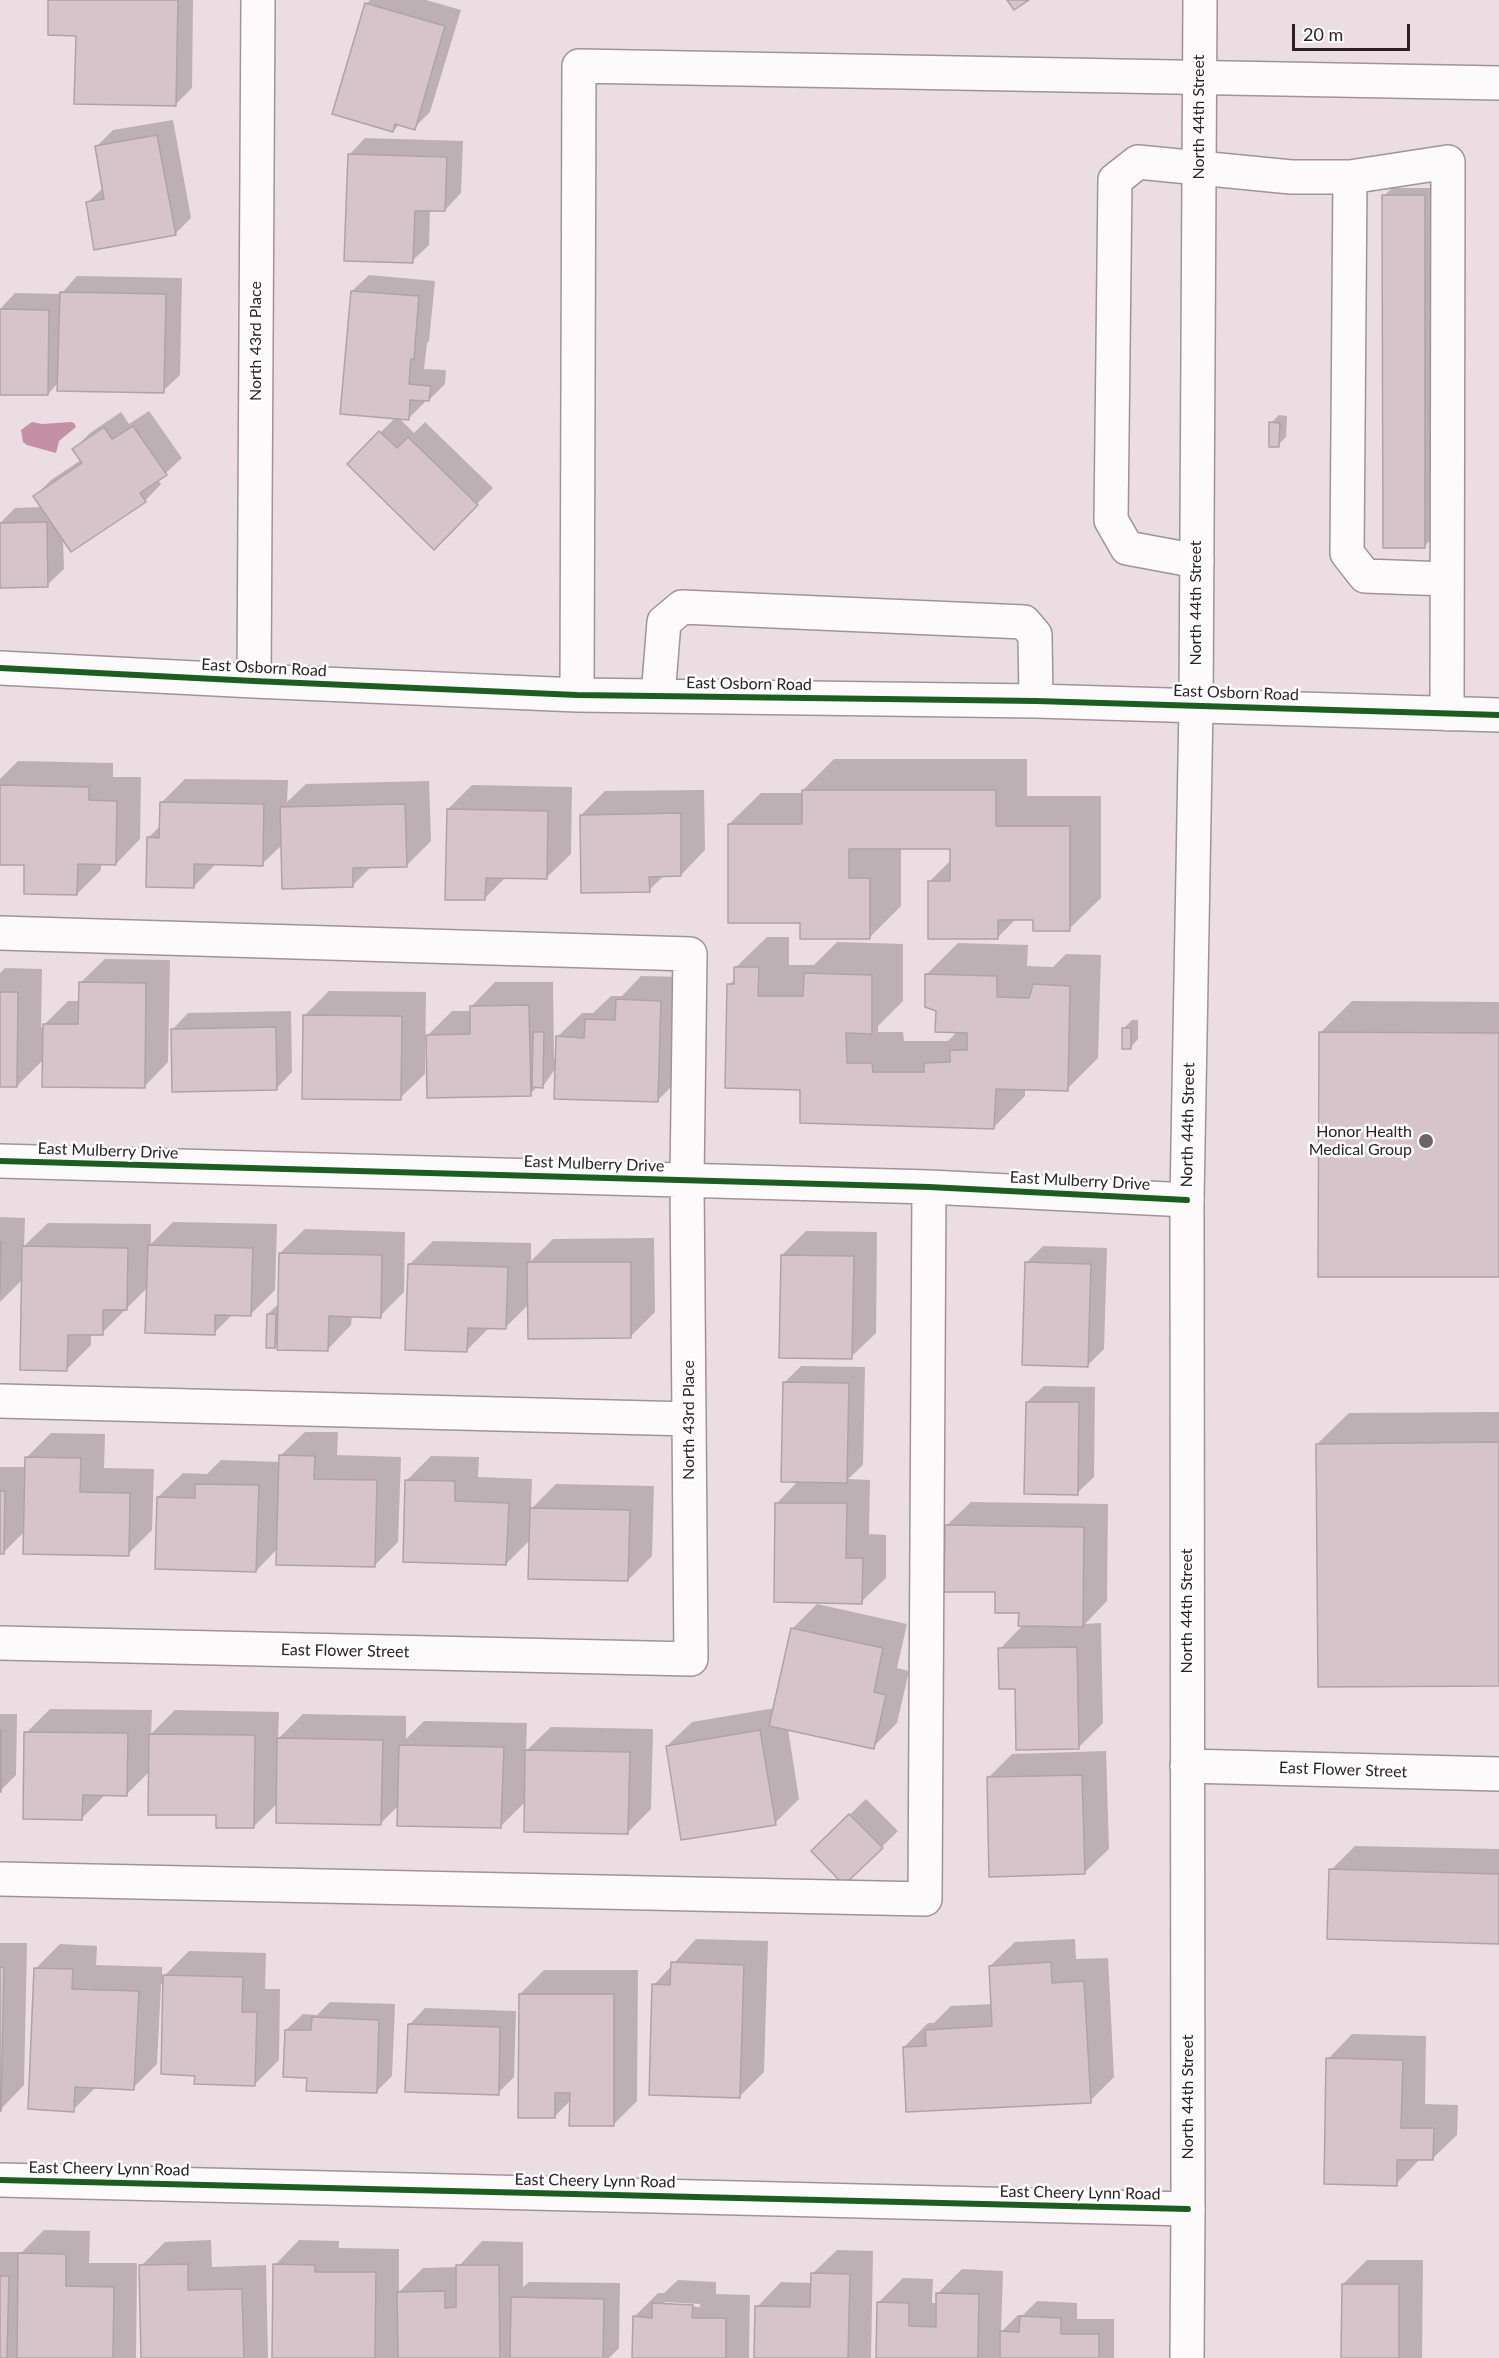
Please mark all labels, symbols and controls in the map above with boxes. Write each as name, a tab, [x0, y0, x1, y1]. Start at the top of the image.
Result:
scale bar	[1295, 12, 1414, 50]
text: 20 m	[1303, 23, 1343, 45]
street label: North 44th Street	[1189, 54, 1209, 180]
street label: North 43rd Place	[246, 281, 266, 401]
street label: North 44th Street	[1186, 540, 1206, 666]
street label: East Osborn Road	[201, 655, 327, 681]
street label: East Osborn Road	[686, 673, 812, 695]
street label: East Osborn Road	[1173, 681, 1299, 705]
street label: North 44th Street	[1177, 1062, 1199, 1188]
place label: Honor Health Medical Group	[1309, 1122, 1412, 1160]
marker: Honor Health Medical Group	[1417, 1132, 1435, 1150]
street label: East Mulberry Drive	[37, 1139, 179, 1163]
street label: East Mulberry Drive	[523, 1152, 665, 1176]
street label: East Mulberry Drive	[1009, 1168, 1151, 1194]
street label: North 43rd Place	[679, 1360, 699, 1480]
street label: North 44th Street	[1177, 1548, 1197, 1674]
street label: East Flower Street	[281, 1640, 409, 1662]
street label: East Flower Street	[1278, 1758, 1408, 1782]
street label: North 44th Street	[1178, 2034, 1198, 2160]
street label: East Cheery Lynn Road	[28, 2158, 190, 2180]
street label: East Cheery Lynn Road	[514, 2170, 676, 2192]
street label: East Cheery Lynn Road	[999, 2182, 1161, 2204]

